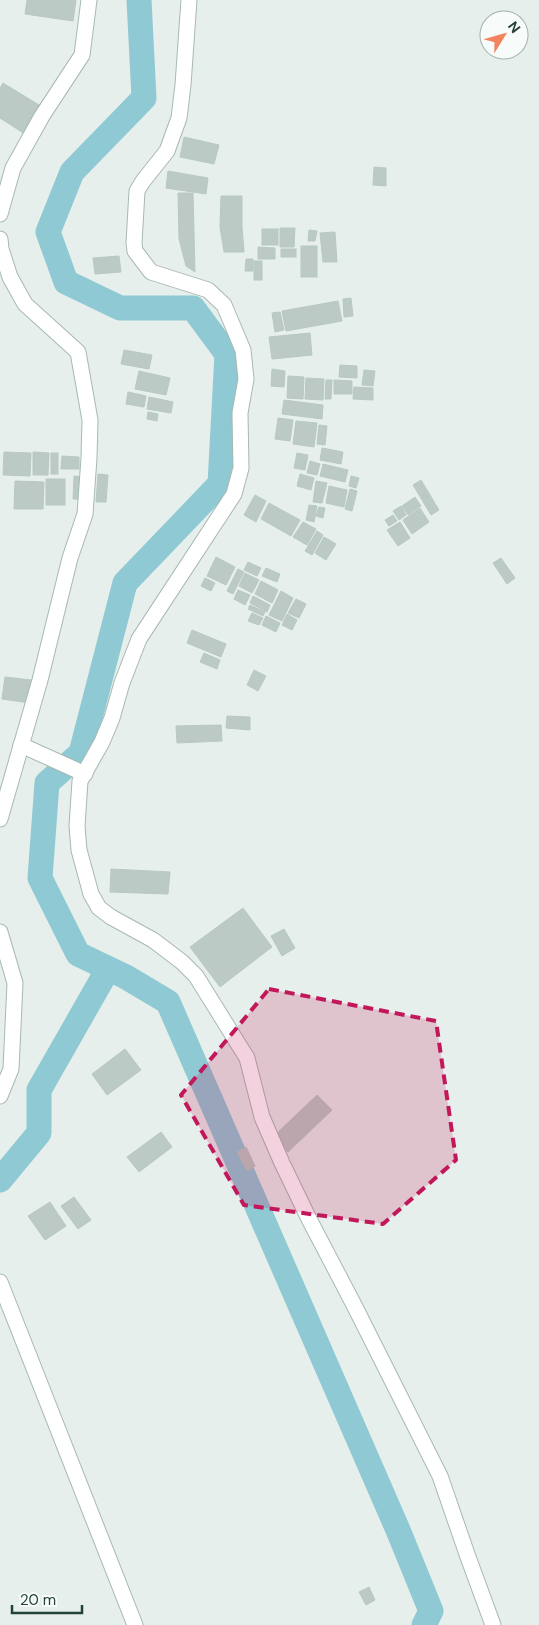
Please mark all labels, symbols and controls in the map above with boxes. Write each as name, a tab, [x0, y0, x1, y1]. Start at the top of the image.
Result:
north arrow	[479, 10, 529, 60]
text: N	[504, 18, 525, 37]
scale bar	[12, 1582, 82, 1614]
text: 20 m	[20, 1590, 56, 1610]

